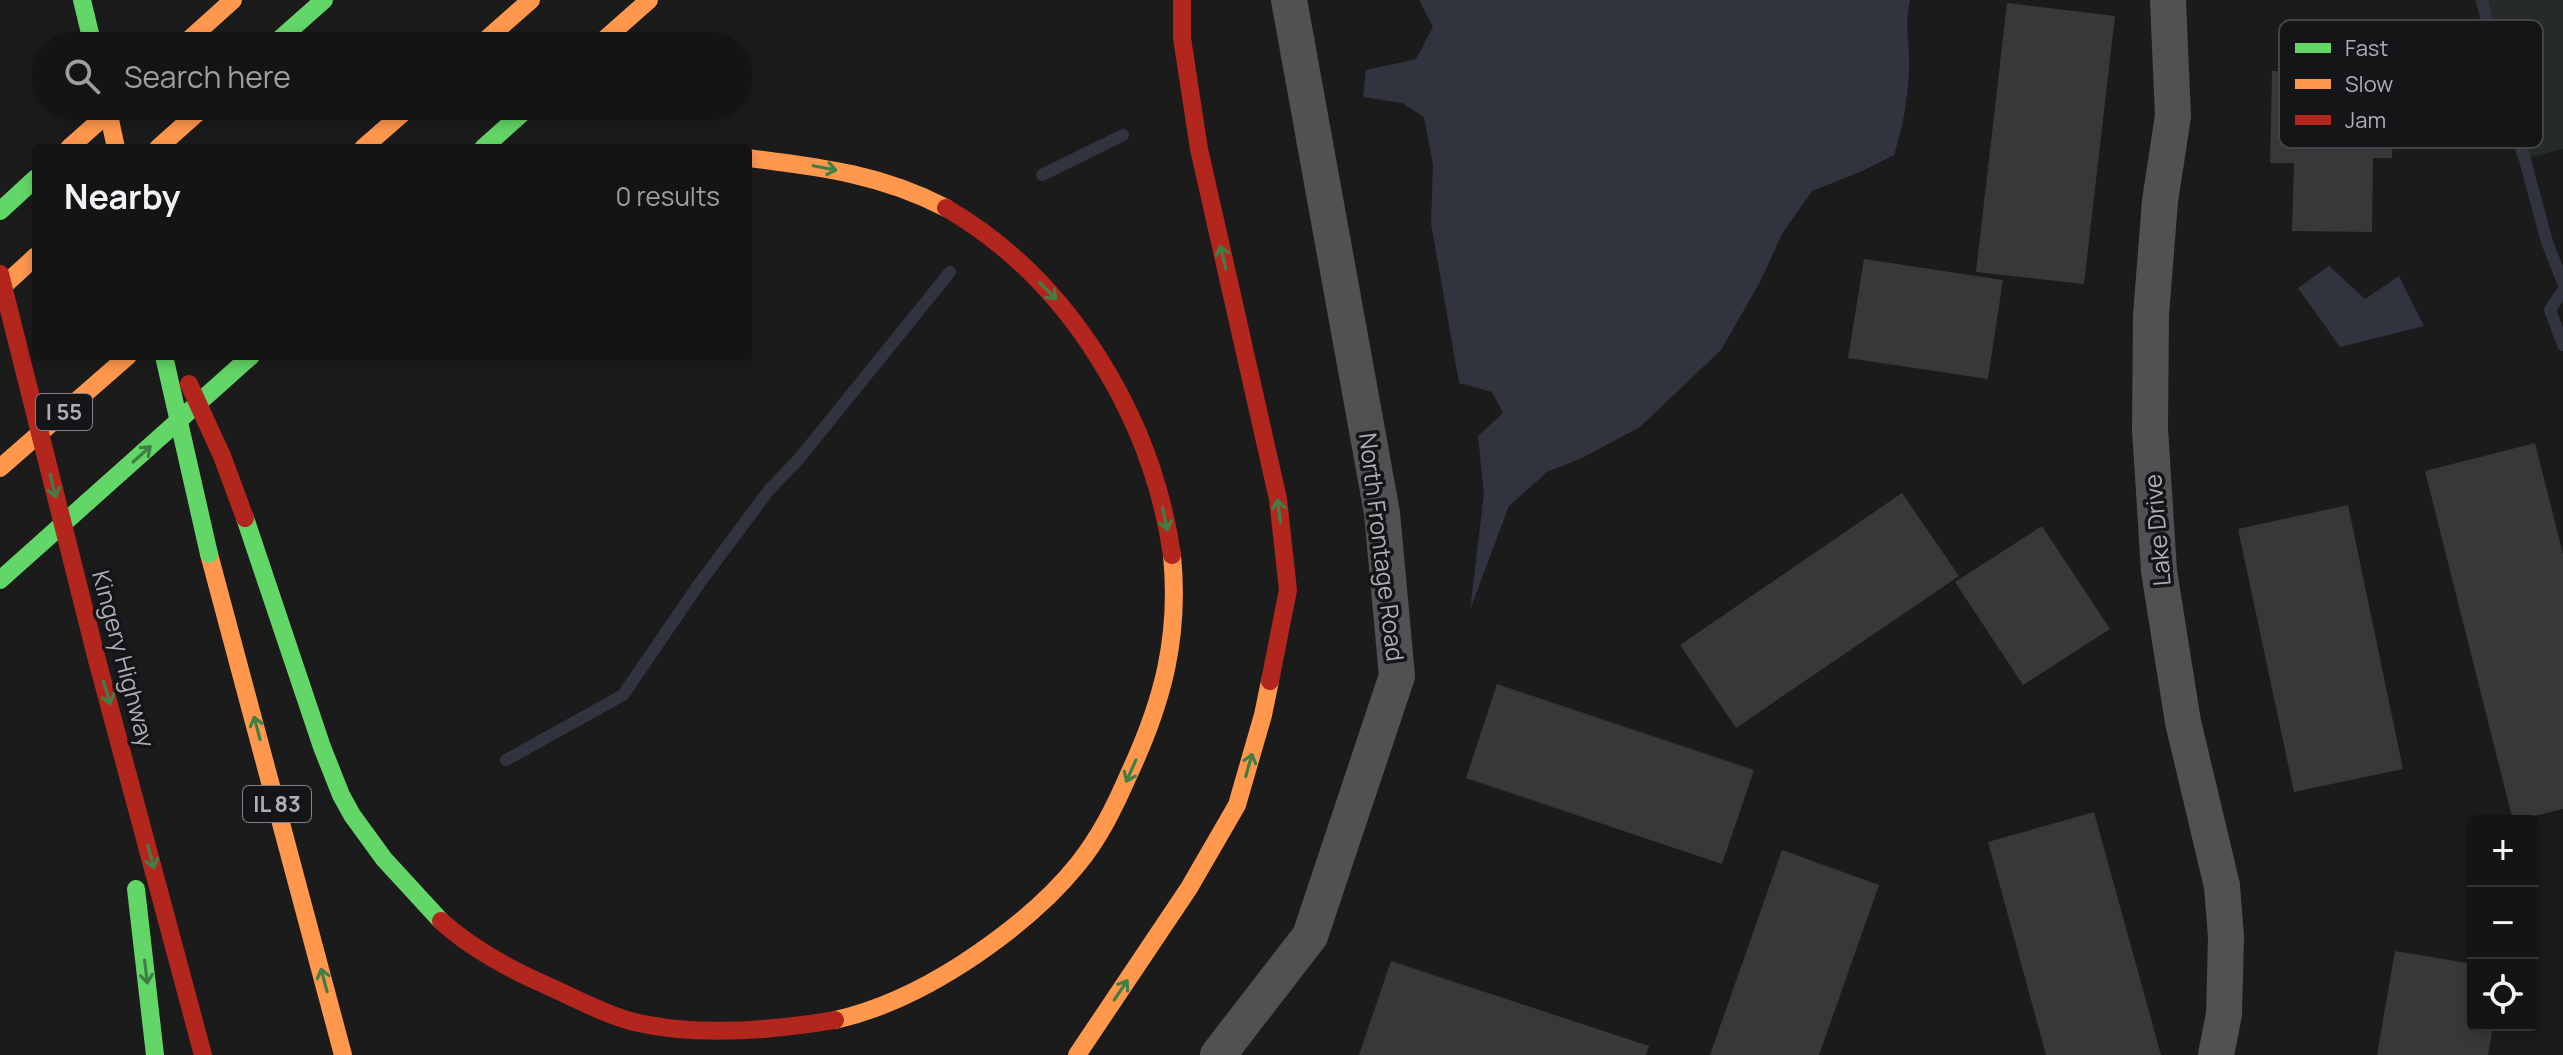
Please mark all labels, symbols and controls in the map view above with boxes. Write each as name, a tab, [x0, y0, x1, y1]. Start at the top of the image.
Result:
legend	[2279, 20, 2543, 148]
search box	[32, 32, 752, 120]
text: Fast	[2345, 33, 2388, 63]
icon: search	[60, 54, 104, 98]
text: Search here	[124, 56, 291, 97]
text: Slow	[2345, 69, 2393, 99]
text: Jam	[2345, 105, 2386, 135]
one-way arrow	[812, 162, 838, 177]
text: Nearby	[64, 173, 180, 219]
text: 0 results	[615, 178, 720, 214]
one-way arrow	[1214, 245, 1229, 270]
one-way arrow	[1038, 281, 1057, 301]
road number: I 55	[36, 394, 92, 430]
street label: North Frontage Road	[1352, 431, 1413, 663]
one-way arrow	[131, 445, 151, 463]
one-way arrow	[46, 472, 61, 498]
street label: Lake Drive	[2135, 473, 2178, 587]
one-way arrow	[1272, 498, 1287, 524]
one-way arrow	[1158, 505, 1173, 531]
street label: Kingery Highway	[85, 567, 164, 751]
one-way arrow	[100, 680, 115, 706]
one-way arrow	[248, 716, 263, 742]
one-way arrow	[1242, 753, 1257, 779]
one-way arrow	[1123, 758, 1138, 783]
road number: IL 83	[243, 786, 311, 822]
map controls	[2467, 815, 2539, 1031]
button: +	[2467, 815, 2539, 887]
one-way arrow	[144, 844, 159, 870]
button: −	[2467, 887, 2539, 959]
one-way arrow	[138, 958, 153, 985]
button: locate	[2467, 959, 2539, 1031]
one-way arrow	[315, 967, 330, 993]
one-way arrow	[1113, 979, 1129, 1002]

